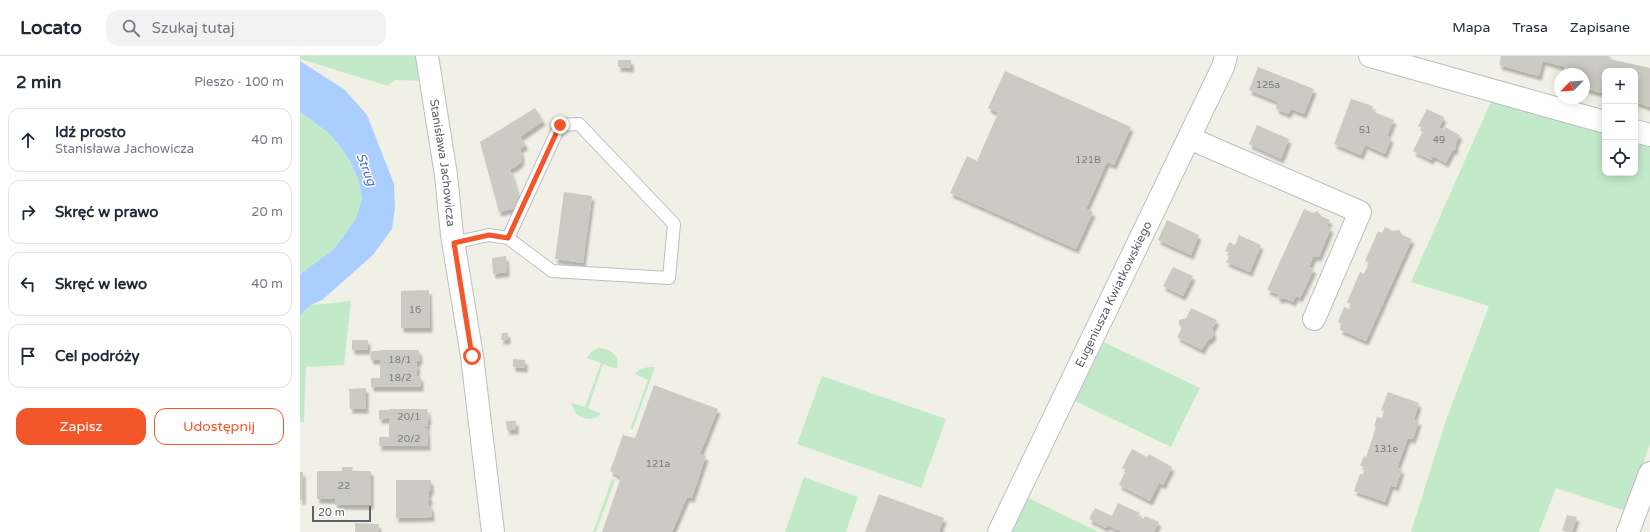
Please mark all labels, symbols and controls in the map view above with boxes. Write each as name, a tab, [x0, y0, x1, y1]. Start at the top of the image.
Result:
search box	[106, 10, 386, 46]
text: Locato	[20, 17, 82, 39]
icon: search	[120, 17, 142, 39]
text: Szukaj tutaj	[152, 19, 235, 37]
text: Mapa	[1452, 19, 1490, 36]
text: Trasa	[1512, 19, 1548, 36]
text: Zapisane	[1570, 19, 1630, 36]
north arrow	[1554, 68, 1590, 104]
map controls	[1602, 68, 1638, 176]
button: +	[1602, 68, 1638, 104]
text: 2 min	[16, 72, 61, 93]
text: Pieszo · 100 m	[194, 74, 284, 90]
house number: 125a	[1256, 79, 1280, 91]
street label: Stanisława Jachowicza	[427, 98, 458, 227]
button: −	[1602, 104, 1638, 140]
route end	[551, 116, 569, 134]
text: Idź prosto	[55, 123, 126, 141]
house number: 51	[1359, 124, 1371, 136]
icon: ahead	[17, 129, 39, 151]
text: 40 m	[251, 132, 283, 148]
house number: 49	[1433, 134, 1445, 146]
button: locate	[1602, 140, 1638, 176]
text: Stanisława Jachowicza	[55, 141, 194, 157]
water label: Strug	[353, 151, 380, 189]
house number: 121B	[1075, 154, 1101, 166]
icon: right	[17, 201, 39, 223]
text: Skręć w prawo	[55, 203, 158, 221]
text: 20 m	[251, 204, 283, 220]
street label: Eugeniusza Kwiatkowskiego	[1072, 219, 1155, 369]
icon: left	[17, 273, 39, 295]
text: Skręć w lewo	[55, 275, 147, 293]
text: 40 m	[251, 276, 283, 292]
house number: 16	[409, 304, 421, 316]
icon: arrive	[17, 345, 39, 367]
text: Cel podróży	[55, 347, 140, 365]
route start	[463, 347, 481, 365]
house number: 18/1	[388, 354, 412, 366]
house number: 18/2	[388, 372, 412, 384]
button: Zapisz	[16, 408, 146, 445]
button: Udostępnij	[154, 408, 284, 445]
house number: 20/1	[397, 411, 421, 423]
house number: 20/2	[397, 433, 421, 445]
house number: 131e	[1374, 443, 1399, 455]
house number: 121a	[646, 458, 670, 470]
house number: 22	[338, 480, 350, 492]
scale bar	[312, 504, 371, 523]
text: 20 m	[318, 506, 345, 519]

